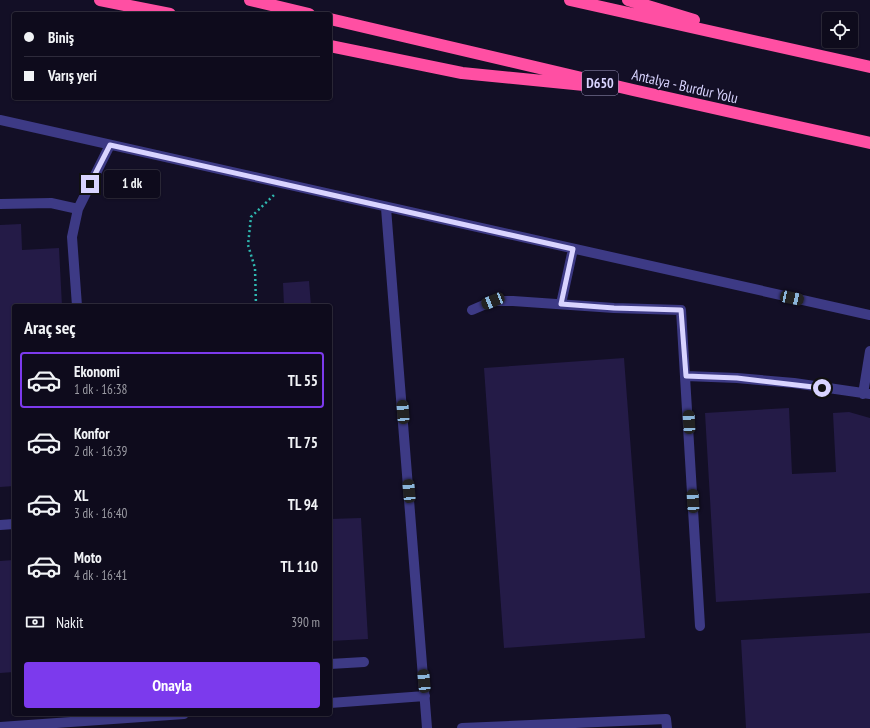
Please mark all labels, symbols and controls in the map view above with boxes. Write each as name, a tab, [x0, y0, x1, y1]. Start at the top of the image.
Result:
map controls	[822, 12, 858, 48]
button: locate	[822, 12, 858, 48]
text: Biniş	[48, 28, 74, 47]
street label: Antalya - Burdur Yolu	[630, 65, 740, 107]
text: Varış yeri	[48, 66, 97, 85]
road number: D650	[582, 71, 618, 95]
callout: 1 dk	[104, 170, 160, 198]
route end	[81, 175, 99, 193]
text: 1 dk	[122, 175, 142, 192]
car	[779, 290, 805, 306]
car	[480, 291, 506, 311]
text: Araç seç	[24, 316, 76, 339]
icon: car	[26, 362, 62, 398]
text: Ekonomi	[74, 362, 120, 381]
text: TL 55	[288, 371, 318, 390]
route start	[813, 379, 831, 397]
text: 1 dk · 16:38	[74, 381, 127, 398]
car	[396, 400, 410, 424]
car	[682, 410, 696, 434]
icon: car	[26, 424, 62, 460]
text: Konfor	[74, 424, 110, 443]
text: TL 75	[288, 433, 318, 452]
text: 2 dk · 16:39	[74, 443, 127, 460]
car	[402, 479, 416, 503]
icon: car	[26, 486, 62, 522]
text: XL	[74, 486, 88, 505]
car	[686, 489, 700, 513]
text: TL 94	[288, 495, 318, 514]
text: 3 dk · 16:40	[74, 505, 127, 522]
icon: car	[26, 548, 62, 584]
text: Moto	[74, 548, 102, 567]
text: TL 110	[281, 557, 318, 576]
text: 4 dk · 16:41	[74, 567, 127, 584]
icon: cash	[24, 611, 46, 633]
text: Nakit	[56, 613, 83, 632]
text: 390 m	[291, 614, 320, 631]
button: Onayla	[24, 662, 320, 708]
car	[417, 669, 431, 693]

